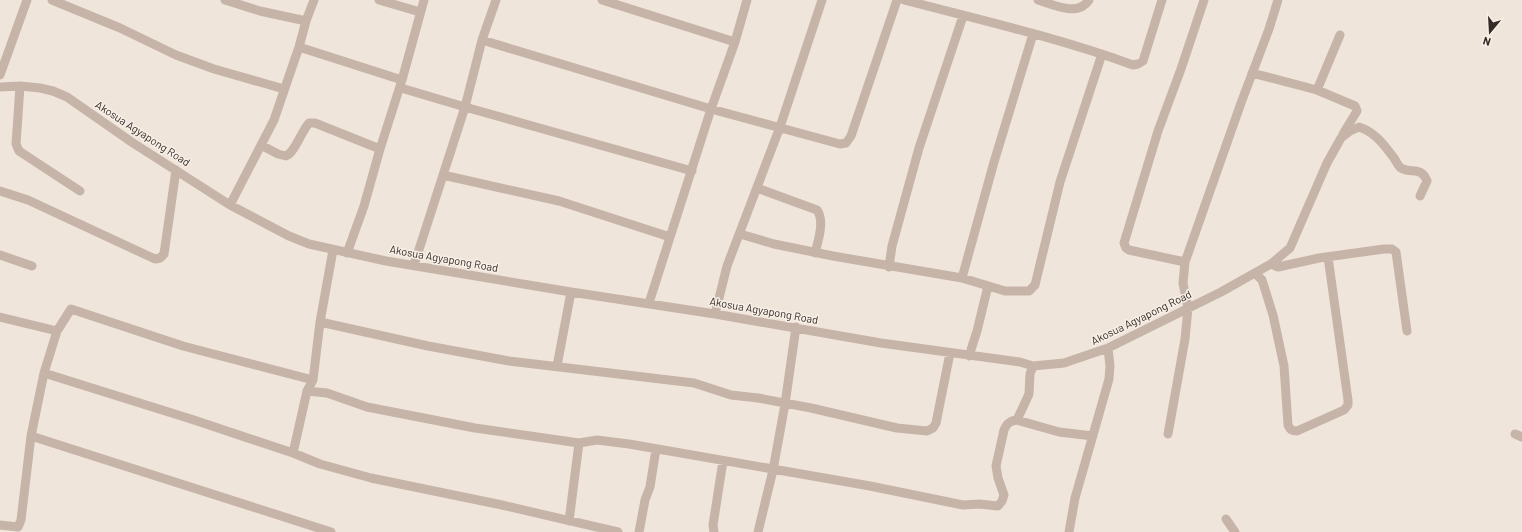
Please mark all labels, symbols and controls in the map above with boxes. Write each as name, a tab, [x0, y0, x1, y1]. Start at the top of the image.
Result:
north arrow	[1470, 12, 1510, 52]
text: N	[1481, 35, 1492, 49]
street label: Akosua Agyapong Road	[93, 98, 193, 168]
street label: Akosua Agyapong Road	[389, 242, 499, 274]
street label: Akosua Agyapong Road	[1089, 287, 1193, 347]
street label: Akosua Agyapong Road	[709, 294, 819, 326]

